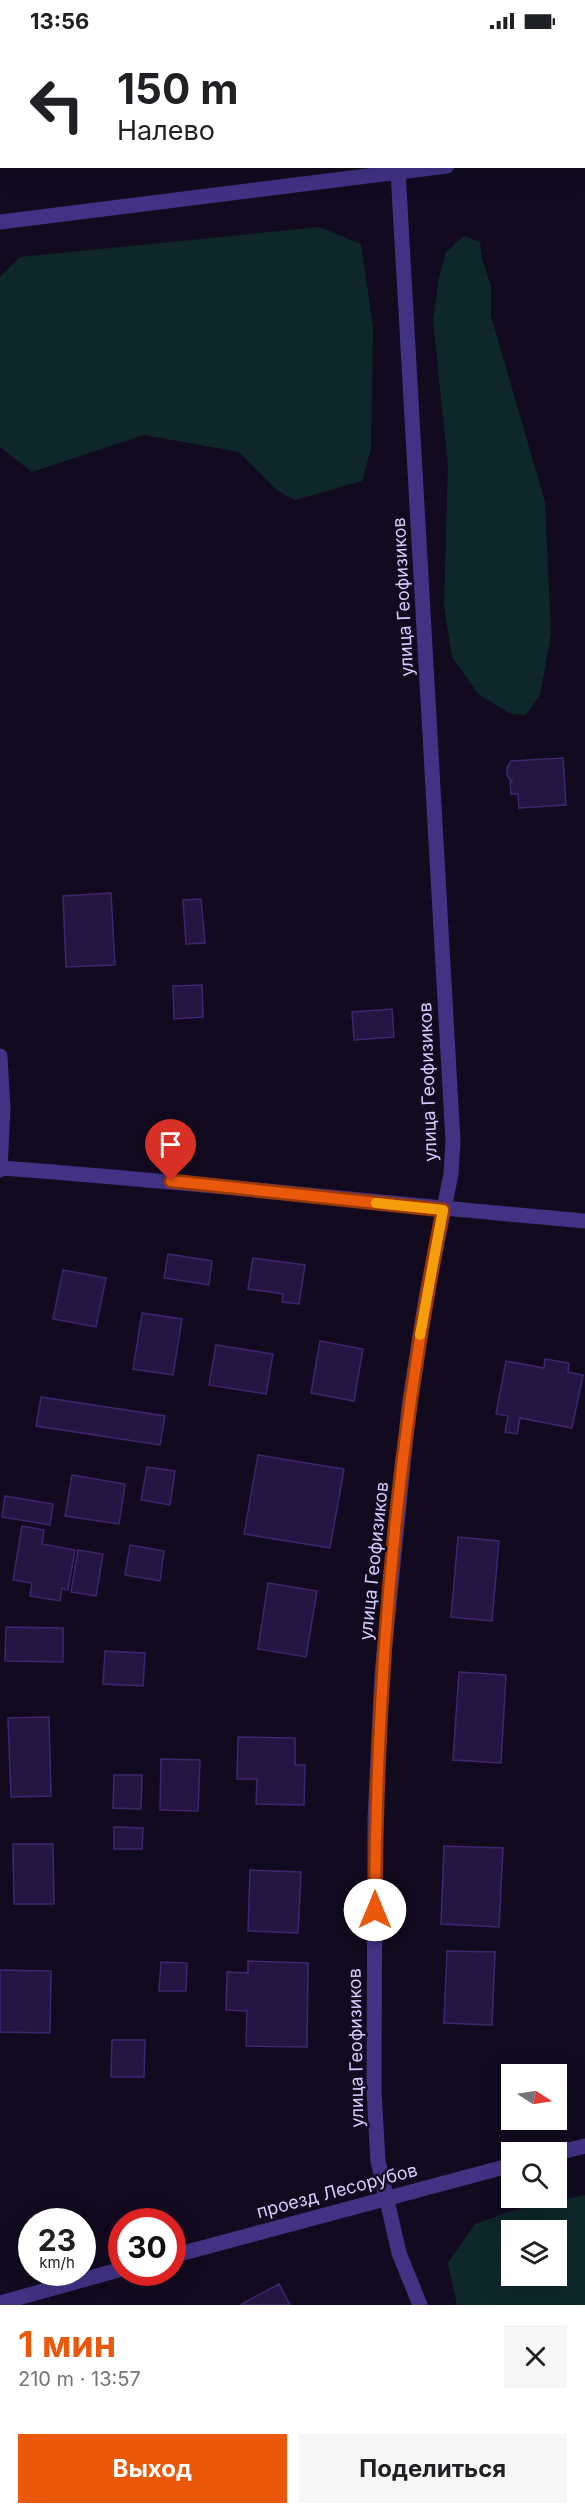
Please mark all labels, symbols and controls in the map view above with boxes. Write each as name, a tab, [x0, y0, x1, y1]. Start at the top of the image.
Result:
text: 13:56	[30, 8, 89, 34]
text: 150 m	[117, 63, 239, 114]
icon: left	[18, 66, 96, 144]
text: Налево	[117, 114, 215, 147]
street label: улица Геофизиков	[388, 517, 417, 677]
street label: улица Геофизиков	[414, 1002, 441, 1162]
pin	[145, 1119, 196, 1181]
icon: arrive	[154, 1128, 187, 1161]
street label: улица Геофизиков	[355, 1481, 392, 1641]
position arrow	[343, 1878, 407, 1942]
street label: улица Геофизиков	[344, 1968, 367, 2128]
north arrow	[501, 2064, 567, 2130]
map controls	[501, 2064, 567, 2286]
button: search	[501, 2142, 567, 2208]
street label: проезд Лесорубов	[254, 2159, 420, 2222]
speed limit sign: 30	[108, 2208, 186, 2286]
button: layers	[501, 2220, 567, 2286]
text: 23	[38, 2222, 76, 2258]
text: km/h	[39, 2253, 75, 2272]
text: 1 мин	[18, 2322, 116, 2366]
button: close	[504, 2325, 567, 2388]
text: 210 m · 13:57	[18, 2367, 141, 2391]
button: Выход	[18, 2434, 287, 2503]
button: Поделиться	[299, 2434, 567, 2503]

